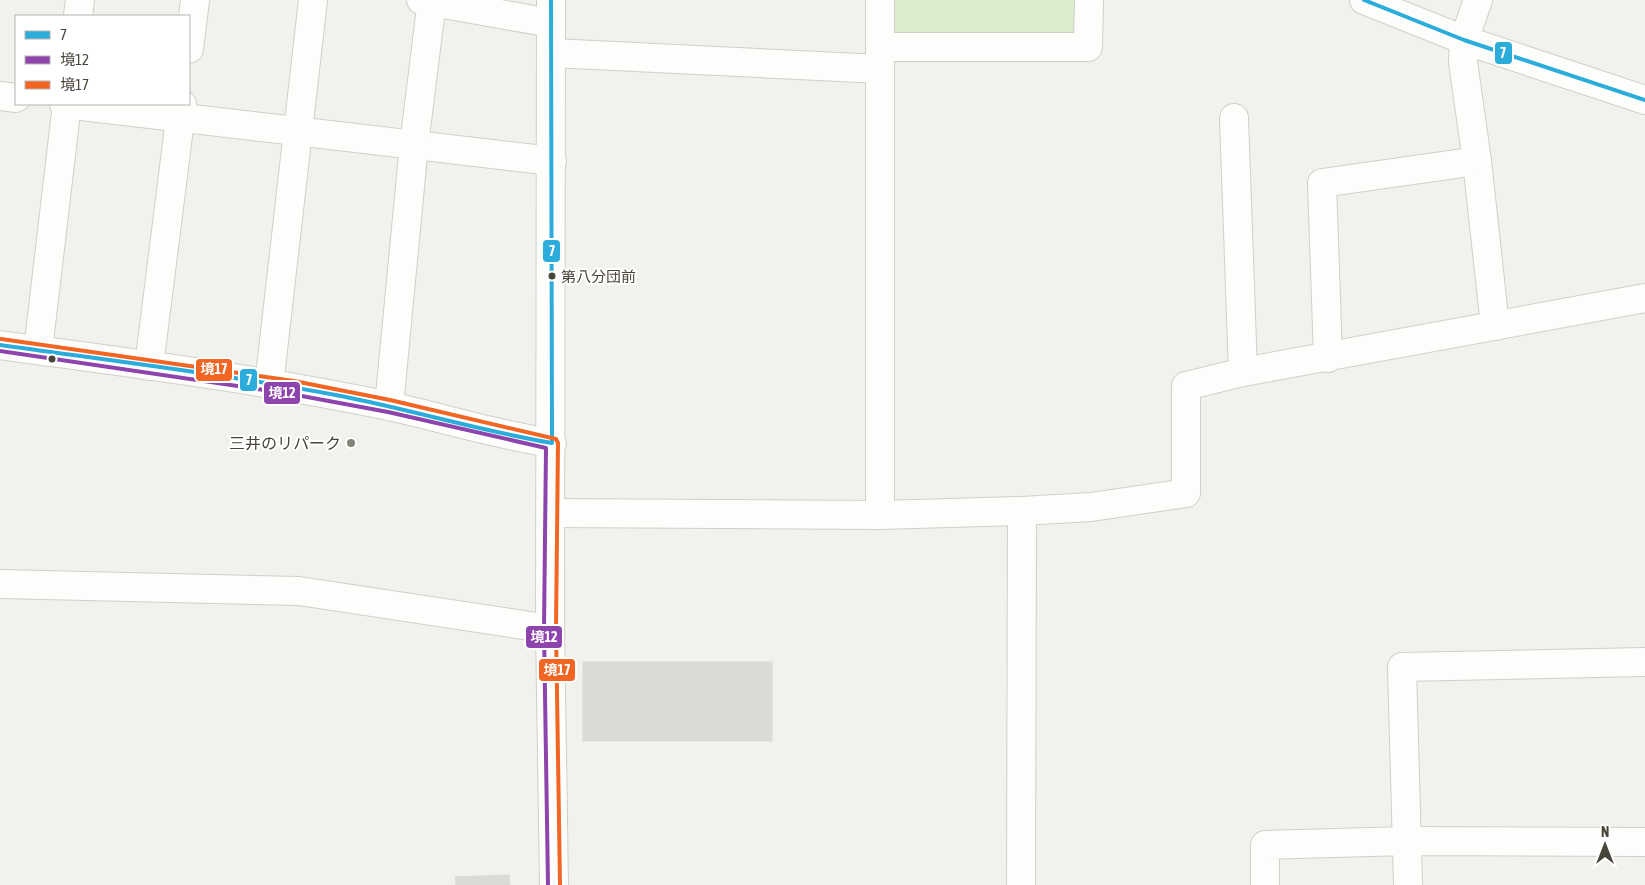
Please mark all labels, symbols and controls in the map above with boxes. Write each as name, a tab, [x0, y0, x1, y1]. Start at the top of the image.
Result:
legend	[15, 15, 190, 105]
text: 7	[60, 26, 67, 43]
line badge: 7	[1494, 41, 1513, 65]
text: 7	[1500, 45, 1506, 61]
text: 境12	[60, 51, 89, 68]
text: 境17	[60, 76, 89, 93]
line badge: 7	[542, 239, 561, 263]
text: 7	[549, 243, 555, 259]
place label: 第八分団前	[561, 268, 636, 285]
marker: 第八分団前	[547, 271, 557, 281]
unlabelled marker	[47, 354, 57, 364]
line badge: 境17	[195, 358, 233, 382]
text: 境17	[200, 361, 228, 377]
line badge: 7	[239, 368, 258, 392]
text: 7	[246, 372, 252, 388]
line badge: 境12	[263, 381, 301, 405]
text: 境12	[268, 385, 296, 401]
place label: 三井のリパーク	[229, 434, 341, 452]
marker: 三井のリパーク	[345, 437, 357, 449]
line badge: 境12	[525, 625, 563, 649]
text: 境12	[530, 629, 558, 645]
line badge: 境17	[538, 658, 576, 682]
text: 境17	[543, 662, 571, 678]
north arrow	[1580, 820, 1630, 870]
text: N	[1601, 824, 1609, 840]

